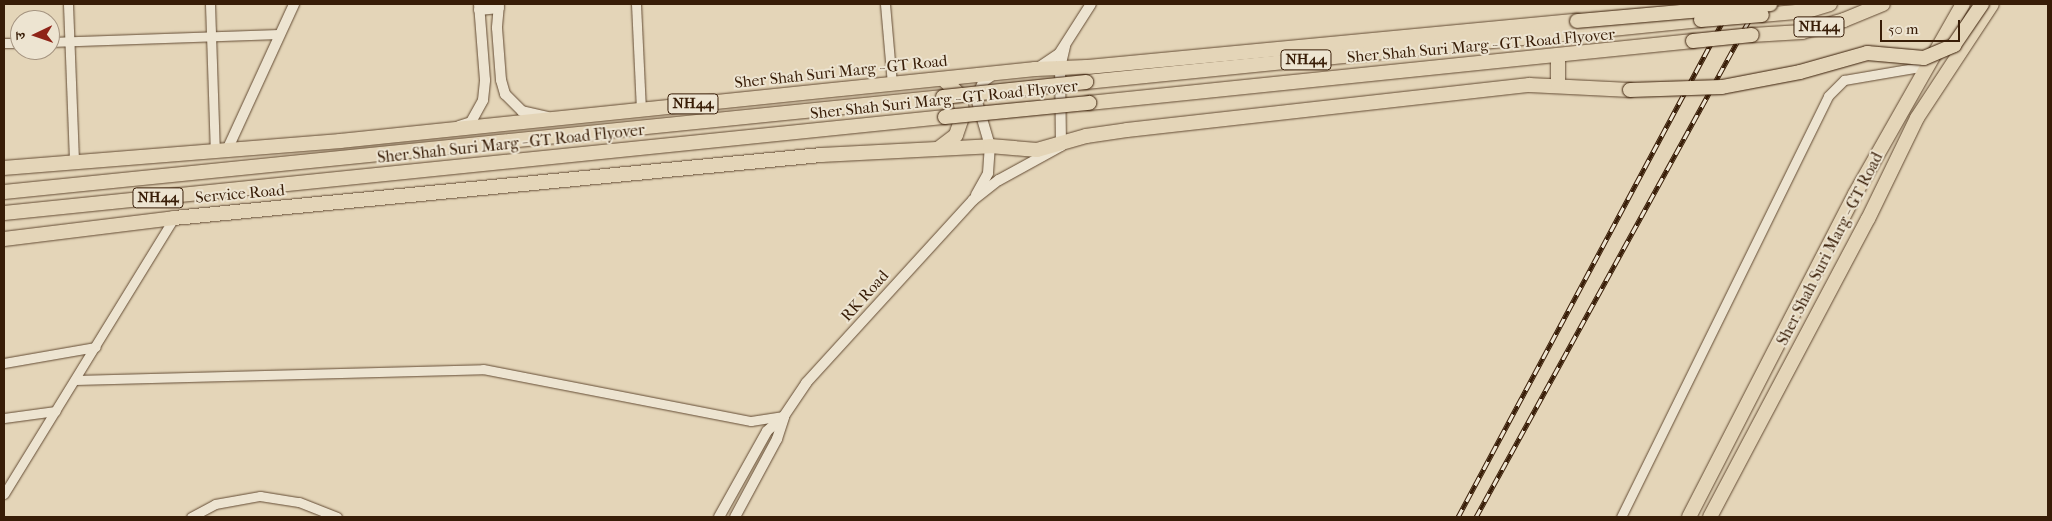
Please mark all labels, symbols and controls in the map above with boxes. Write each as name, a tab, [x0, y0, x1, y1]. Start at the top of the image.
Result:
north arrow	[10, 10, 60, 60]
scale bar	[1882, 10, 1962, 42]
road number: NH44	[1793, 15, 1845, 40]
text: 50 m	[1888, 20, 1918, 38]
street label: Sher Shah Suri Marg - GT Road Flyover	[1346, 25, 1616, 67]
text: उ	[12, 32, 29, 40]
road number: NH44	[1280, 48, 1332, 72]
street label: Sher Shah Suri Marg - GT Road	[734, 51, 948, 93]
street label: Sher Shah Suri Marg - GT Road Flyover	[809, 76, 1079, 124]
road number: NH44	[667, 92, 719, 116]
street label: Sher Shah Suri Marg - GT Road Flyover	[376, 120, 646, 168]
street label: Sher Shah Suri Marg - GT Road	[1773, 149, 1887, 349]
street label: Service Road	[195, 181, 285, 207]
road number: NH44	[132, 186, 184, 210]
street label: RK Road	[837, 266, 893, 326]

